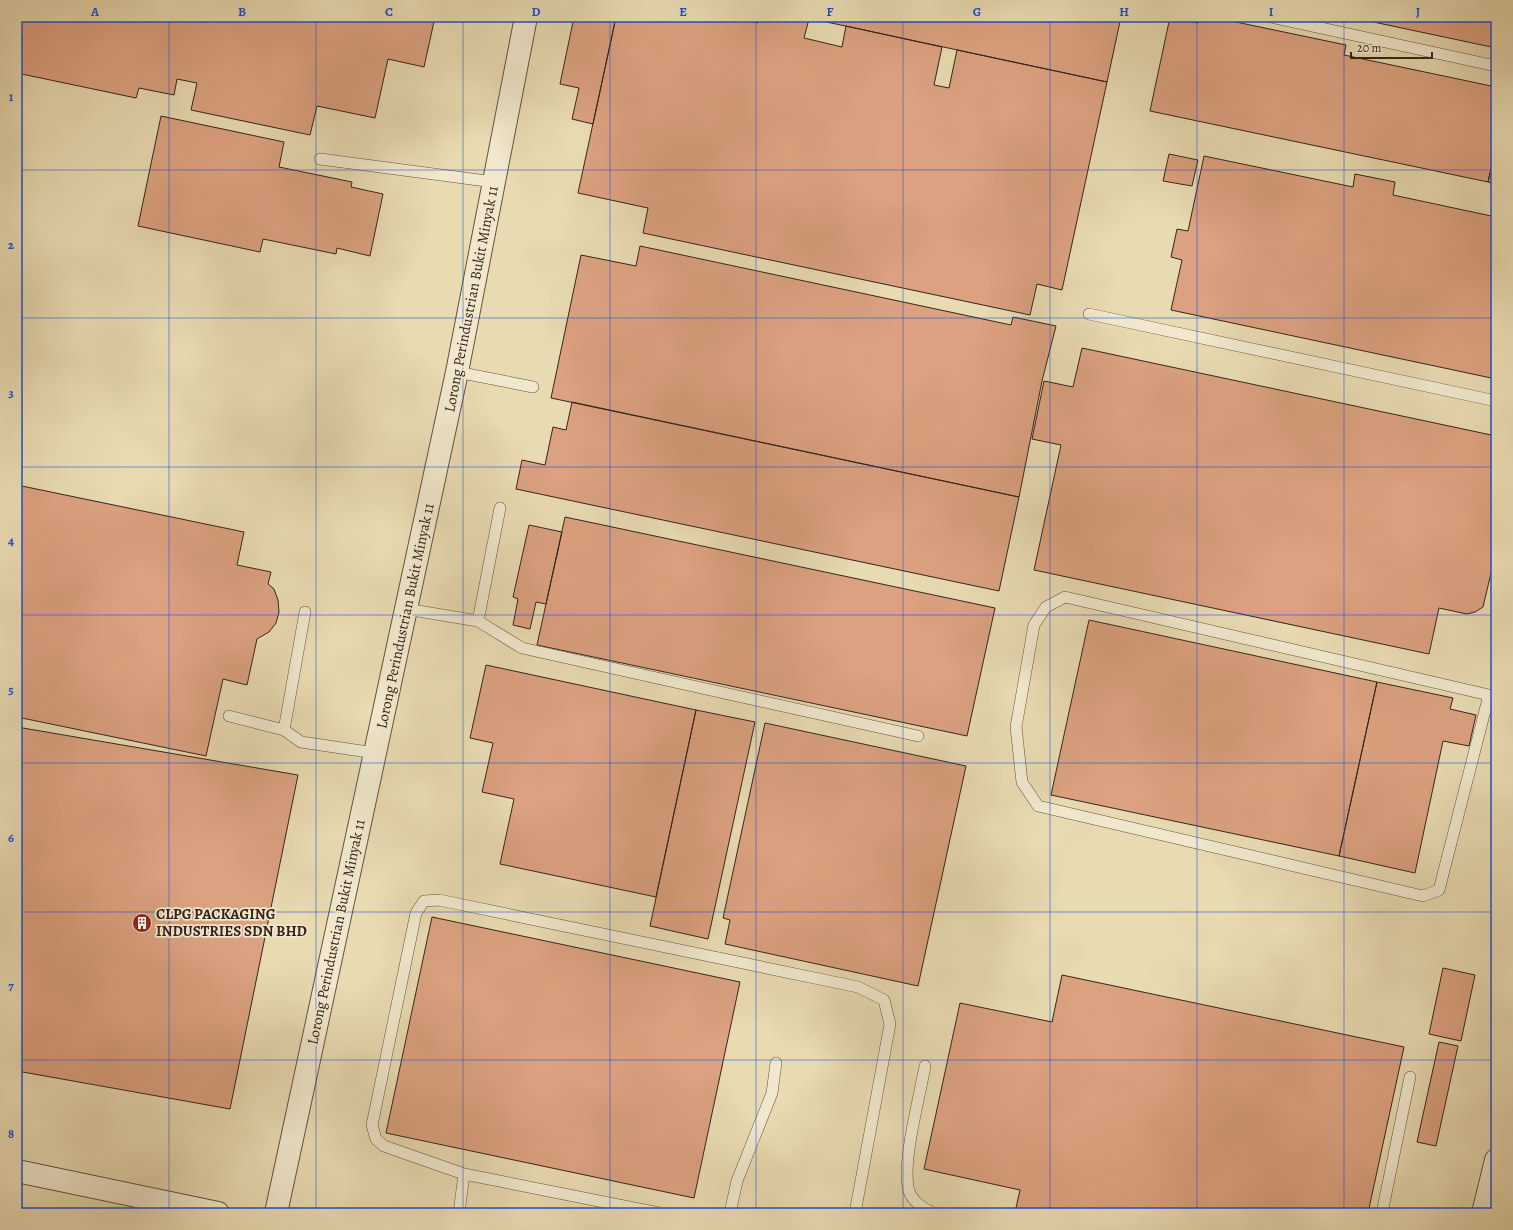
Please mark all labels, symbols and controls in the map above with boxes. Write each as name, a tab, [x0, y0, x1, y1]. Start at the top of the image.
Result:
text: A	[90, 3, 100, 20]
text: B	[238, 3, 246, 20]
text: C	[385, 3, 393, 20]
text: D	[531, 3, 541, 20]
text: E	[679, 3, 687, 20]
text: F	[827, 3, 834, 20]
text: G	[973, 3, 981, 20]
text: H	[1119, 3, 1129, 20]
text: I	[1269, 3, 1274, 20]
text: J	[1416, 3, 1420, 20]
scale bar	[1351, 34, 1432, 60]
text: 20 m	[1357, 40, 1381, 56]
text: 1	[9, 88, 14, 105]
street label: Lorong Perindustrian Bukit Minyak 11	[439, 184, 503, 414]
text: 2	[8, 236, 15, 253]
text: 3	[8, 384, 14, 401]
street label: Lorong Perindustrian Bukit Minyak 11	[371, 501, 439, 731]
text: 4	[8, 532, 14, 549]
text: 5	[8, 681, 14, 698]
street label: Lorong Perindustrian Bukit Minyak 11	[302, 817, 370, 1047]
text: 6	[8, 829, 14, 846]
place label: CLPG PACKAGING INDUSTRIES SDN BHD	[156, 904, 307, 941]
building icon: CLPG PACKAGING INDUSTRIES SDN BHD	[131, 912, 153, 934]
text: 7	[8, 977, 14, 994]
text: 8	[8, 1125, 14, 1142]

